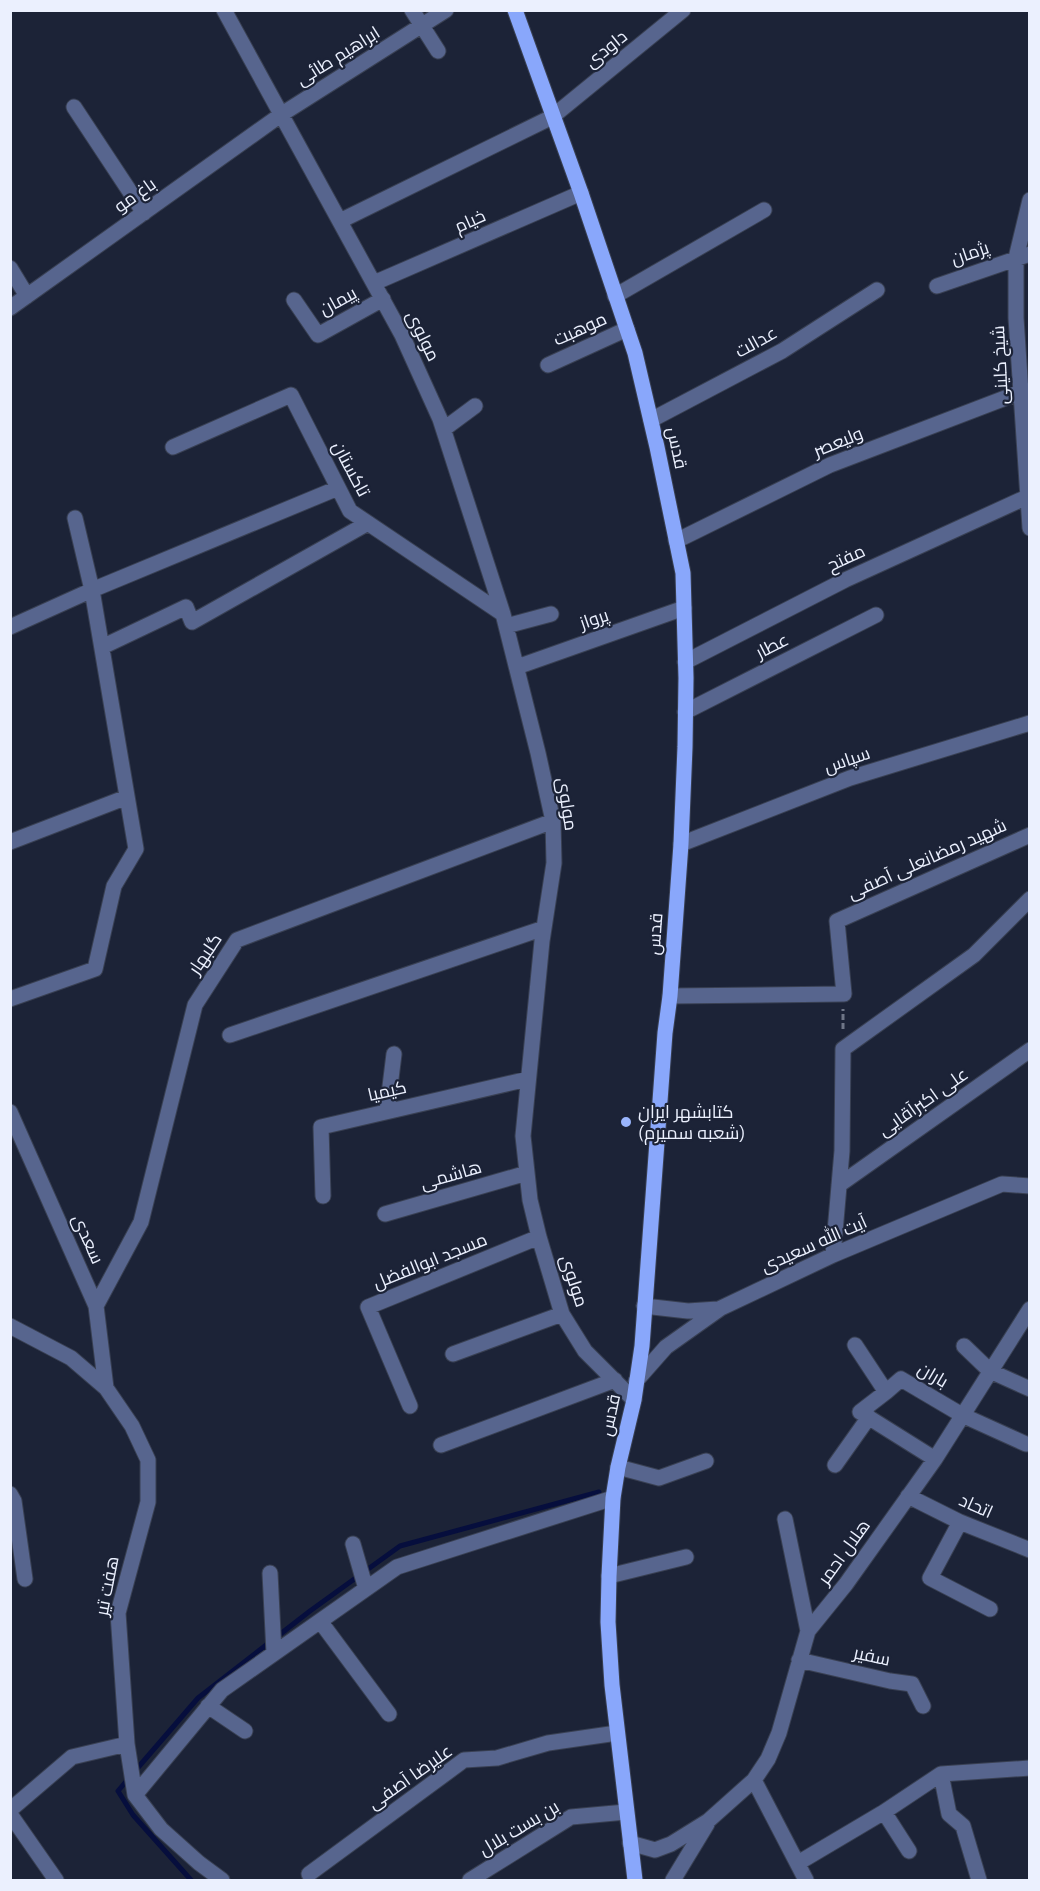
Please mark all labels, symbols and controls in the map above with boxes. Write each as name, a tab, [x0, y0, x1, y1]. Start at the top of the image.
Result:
street label: ابراهیم طائی	[291, 21, 385, 91]
street label: داودی	[580, 25, 632, 73]
street label: باغ مو	[109, 172, 161, 218]
street label: خیام	[451, 204, 489, 238]
street label: پژمان	[948, 235, 993, 271]
street label: پیمان	[315, 281, 361, 321]
street label: مولوی	[401, 307, 446, 365]
street label: موهبت	[549, 307, 610, 350]
street label: عدالت	[731, 321, 781, 362]
street label: شیخ کلینی	[986, 325, 1014, 405]
street label: ولیعصر	[809, 421, 866, 462]
street label: قدس	[662, 425, 693, 471]
street label: تاکستان	[327, 437, 376, 501]
street label: مفتح	[823, 539, 869, 577]
street label: پرواز	[575, 603, 612, 635]
street label: عطار	[750, 628, 792, 664]
street label: سپاس	[821, 741, 873, 778]
street label: مولوی	[552, 776, 583, 832]
street label: شهید رمضانعلی آصفی	[844, 813, 1010, 904]
street label: قدس	[642, 912, 667, 956]
street label: گلبهار	[182, 929, 227, 980]
street label: علی اکبرآقایی	[873, 1062, 972, 1141]
street label: کیمیا	[365, 1075, 409, 1106]
place label: کتابشهر ایران (شعبه سمیرم)	[638, 1100, 745, 1145]
marker: کتابشهر ایران (شعبه سمیرم)	[619, 1115, 633, 1129]
street label: هاشمی	[418, 1155, 484, 1194]
street label: سعدی	[67, 1210, 110, 1267]
street label: آیت الله سعیدی	[757, 1210, 871, 1277]
street label: مسجد ابوالفضل	[369, 1227, 490, 1294]
street label: مولوی	[555, 1252, 594, 1310]
street label: باران	[914, 1357, 953, 1392]
street label: قدس	[594, 1392, 625, 1438]
street label: اتحاد	[956, 1488, 997, 1523]
street label: هلال احمر	[812, 1515, 875, 1590]
street label: هفت تیر	[89, 1554, 124, 1619]
street label: سفیر	[851, 1640, 893, 1671]
street label: علیرضا آصفی	[363, 1739, 457, 1814]
street label: بن بست بلال	[474, 1795, 563, 1861]

